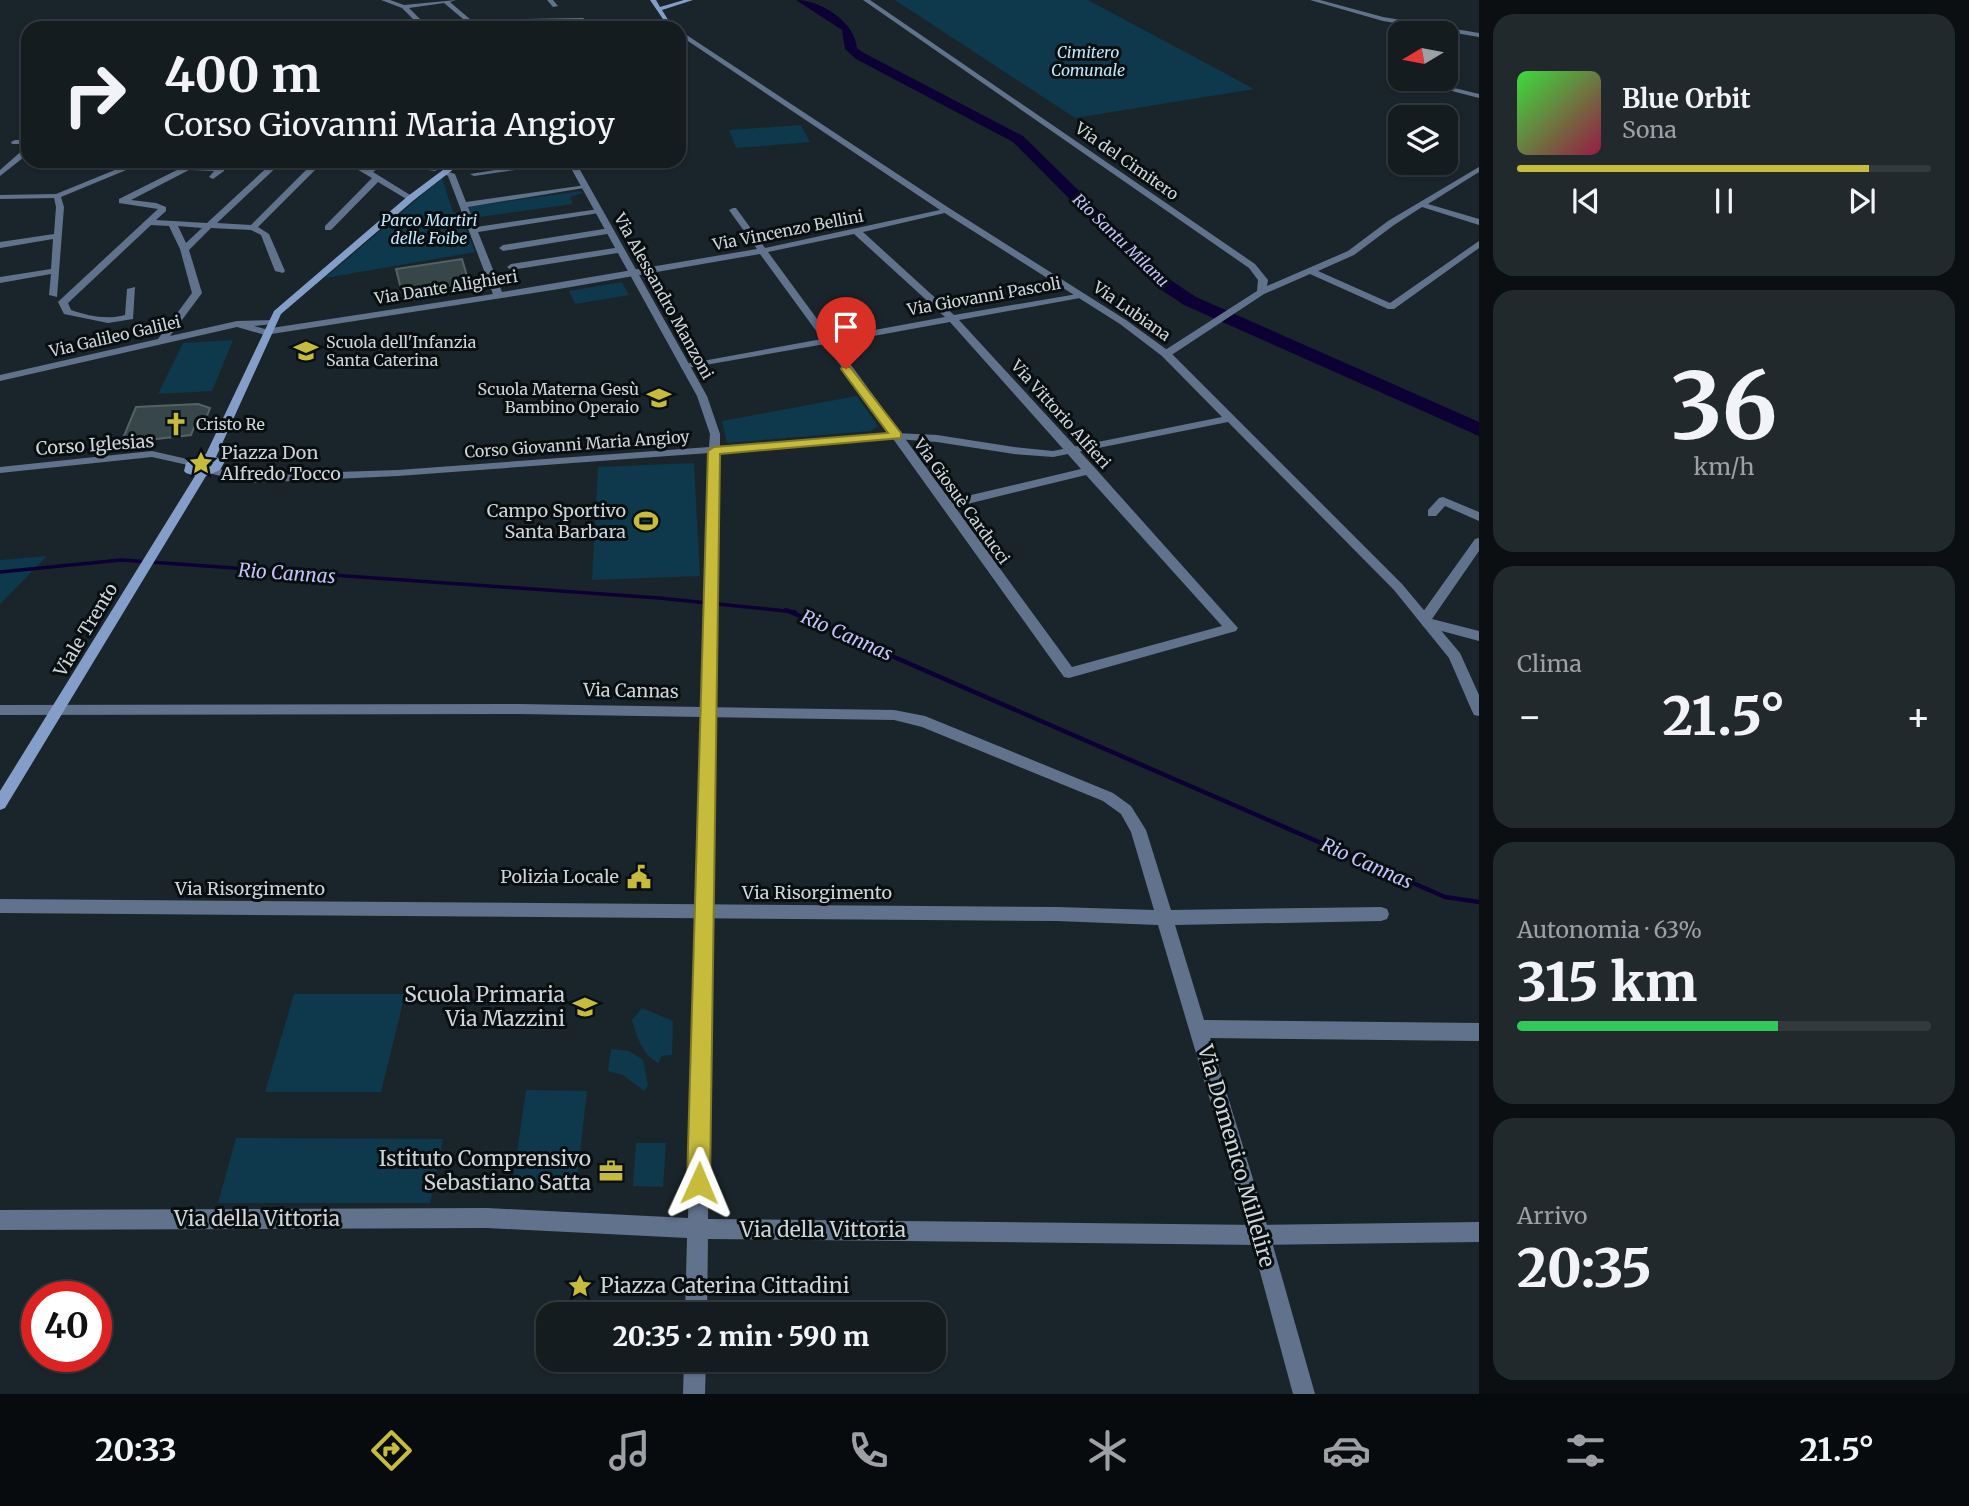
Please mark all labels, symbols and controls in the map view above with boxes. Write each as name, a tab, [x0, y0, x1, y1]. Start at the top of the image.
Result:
north arrow	[1388, 21, 1458, 91]
map controls	[1388, 21, 1458, 175]
park label: Cimitero Comunale	[1051, 42, 1125, 80]
text: 400 m	[164, 44, 321, 105]
icon: right	[49, 49, 140, 140]
text: Blue Orbit	[1622, 82, 1751, 115]
text: Corso Giovanni Maria Angioy	[164, 105, 615, 145]
button: layers	[1388, 105, 1458, 175]
text: Sona	[1622, 115, 1677, 144]
street label: Via del Cimitero	[1071, 117, 1183, 204]
icon: previous	[1567, 182, 1605, 220]
icon: pause	[1705, 182, 1743, 220]
icon: next	[1843, 182, 1881, 220]
water label: Rio Santu Milanu	[1069, 189, 1173, 291]
street label: Via Vincenzo Bellini	[710, 206, 865, 255]
street label: Via Alessandro Manzoni	[610, 209, 718, 382]
park label: Parco Martiri delle Foibe	[381, 210, 477, 248]
street label: Via Dante Alighieri	[372, 266, 519, 308]
street label: Via Giovanni Pascoli	[905, 273, 1062, 320]
street label: Via Lubiana	[1089, 276, 1175, 345]
pin	[816, 297, 876, 369]
icon: arrive	[827, 308, 865, 346]
street label: Via Galileo Galilei	[47, 311, 183, 361]
place label: Scuola dell'Infanzia Santa Caterina	[326, 332, 477, 370]
school or university icon: Scuola dell'Infanzia Santa Caterina	[292, 337, 320, 365]
text: 36	[1671, 349, 1777, 464]
street label: Via Vittorio Alfieri	[1006, 355, 1115, 472]
place label: Scuola Materna Gesù Bambino Operaio	[478, 379, 639, 417]
school or university icon: Scuola Materna Gesù Bambino Operaio	[645, 384, 673, 412]
church icon: Cristo Re	[162, 410, 190, 438]
place label: Cristo Re	[196, 414, 265, 434]
street label: Corso Giovanni Maria Angioy	[464, 426, 691, 462]
street label: Corso Iglesias	[35, 429, 155, 460]
street label: Via Giosuè Carducci	[909, 433, 1014, 568]
place label: Piazza Don Alfredo Tocco	[220, 441, 341, 485]
place icon: Piazza Don Alfredo Tocco	[187, 449, 215, 477]
text: km/h	[1694, 452, 1754, 481]
place label: Campo Sportivo Santa Barbara	[487, 499, 626, 543]
sports icon: Campo Sportivo Santa Barbara	[632, 507, 660, 535]
water label: Rio Cannas	[237, 558, 337, 588]
street label: Viale Trento	[48, 579, 122, 682]
water label: Rio Cannas	[798, 604, 897, 666]
text: Clima	[1517, 649, 1582, 678]
street label: Via Cannas	[582, 678, 679, 703]
text: 21.5°	[1663, 684, 1785, 749]
text: −	[1517, 693, 1542, 740]
text: +	[1906, 693, 1931, 740]
water label: Rio Cannas	[1318, 832, 1417, 894]
public building icon: Polizia Locale	[625, 863, 653, 891]
place label: Polizia Locale	[500, 865, 619, 888]
street label: Via Risorgimento	[174, 877, 325, 900]
street label: Via Risorgimento	[741, 881, 892, 904]
text: Autonomia · 63%	[1517, 915, 1702, 944]
text: 315 km	[1517, 950, 1697, 1015]
place label: Scuola Primaria Via Mazzini	[404, 981, 565, 1032]
school or university icon: Scuola Primaria Via Mazzini	[571, 993, 599, 1021]
street label: Via Domenico Millelire	[1192, 1041, 1281, 1270]
place label: Istituto Comprensivo Sebastiano Satta	[379, 1145, 591, 1196]
position arrow	[662, 1146, 736, 1220]
office icon: Istituto Comprensivo Sebastiano Satta	[597, 1157, 625, 1185]
text: Arrivo	[1517, 1201, 1587, 1230]
street label: Via della Vittoria	[173, 1205, 340, 1232]
street label: Via della Vittoria	[739, 1216, 906, 1243]
text: 20:35	[1517, 1236, 1652, 1301]
place icon: Piazza Caterina Cittadini	[566, 1272, 594, 1300]
place label: Piazza Caterina Cittadini	[600, 1272, 850, 1299]
speed limit sign: 40	[21, 1281, 112, 1372]
text: 20:35 · 2 min · 590 m	[613, 1320, 869, 1353]
icon: directions	[367, 1426, 416, 1475]
icon: music	[605, 1426, 654, 1475]
icon: phone	[844, 1426, 893, 1475]
icon: climate	[1083, 1426, 1132, 1475]
icon: car	[1322, 1426, 1371, 1475]
icon: filters	[1561, 1426, 1610, 1475]
text: 20:33	[95, 1430, 177, 1470]
text: 21.5°	[1799, 1430, 1874, 1470]

